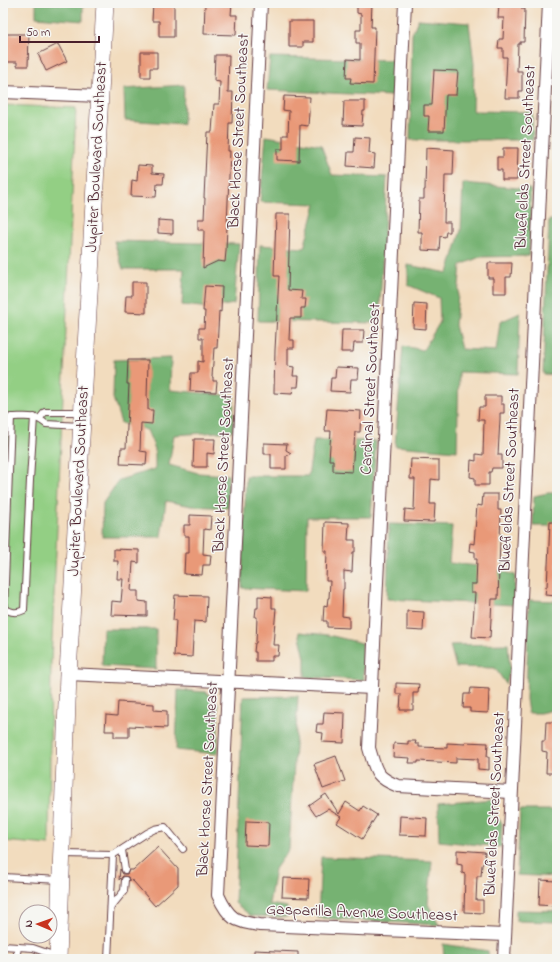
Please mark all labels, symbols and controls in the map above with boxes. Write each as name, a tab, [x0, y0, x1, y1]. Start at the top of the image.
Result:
scale bar	[20, 18, 99, 44]
text: 50 m	[26, 24, 50, 42]
street label: Black Horse Street Southeast	[222, 32, 256, 230]
street label: Jupiter Boulevard Southeast	[80, 60, 114, 253]
street label: Bluefields Street Southeast	[509, 64, 543, 251]
street label: Cardinal Street Southeast	[355, 302, 388, 475]
street label: Black Horse Street Southeast	[207, 356, 241, 554]
street label: Jupiter Boulevard Southeast	[62, 384, 96, 577]
street label: Bluefields Street Southeast	[493, 387, 527, 574]
street label: Black Horse Street Southeast	[191, 680, 225, 878]
street label: Bluefields Street Southeast	[478, 711, 512, 898]
street label: Gasparilla Avenue Southeast	[266, 898, 459, 928]
north arrow	[18, 904, 58, 944]
text: N	[21, 920, 37, 928]

